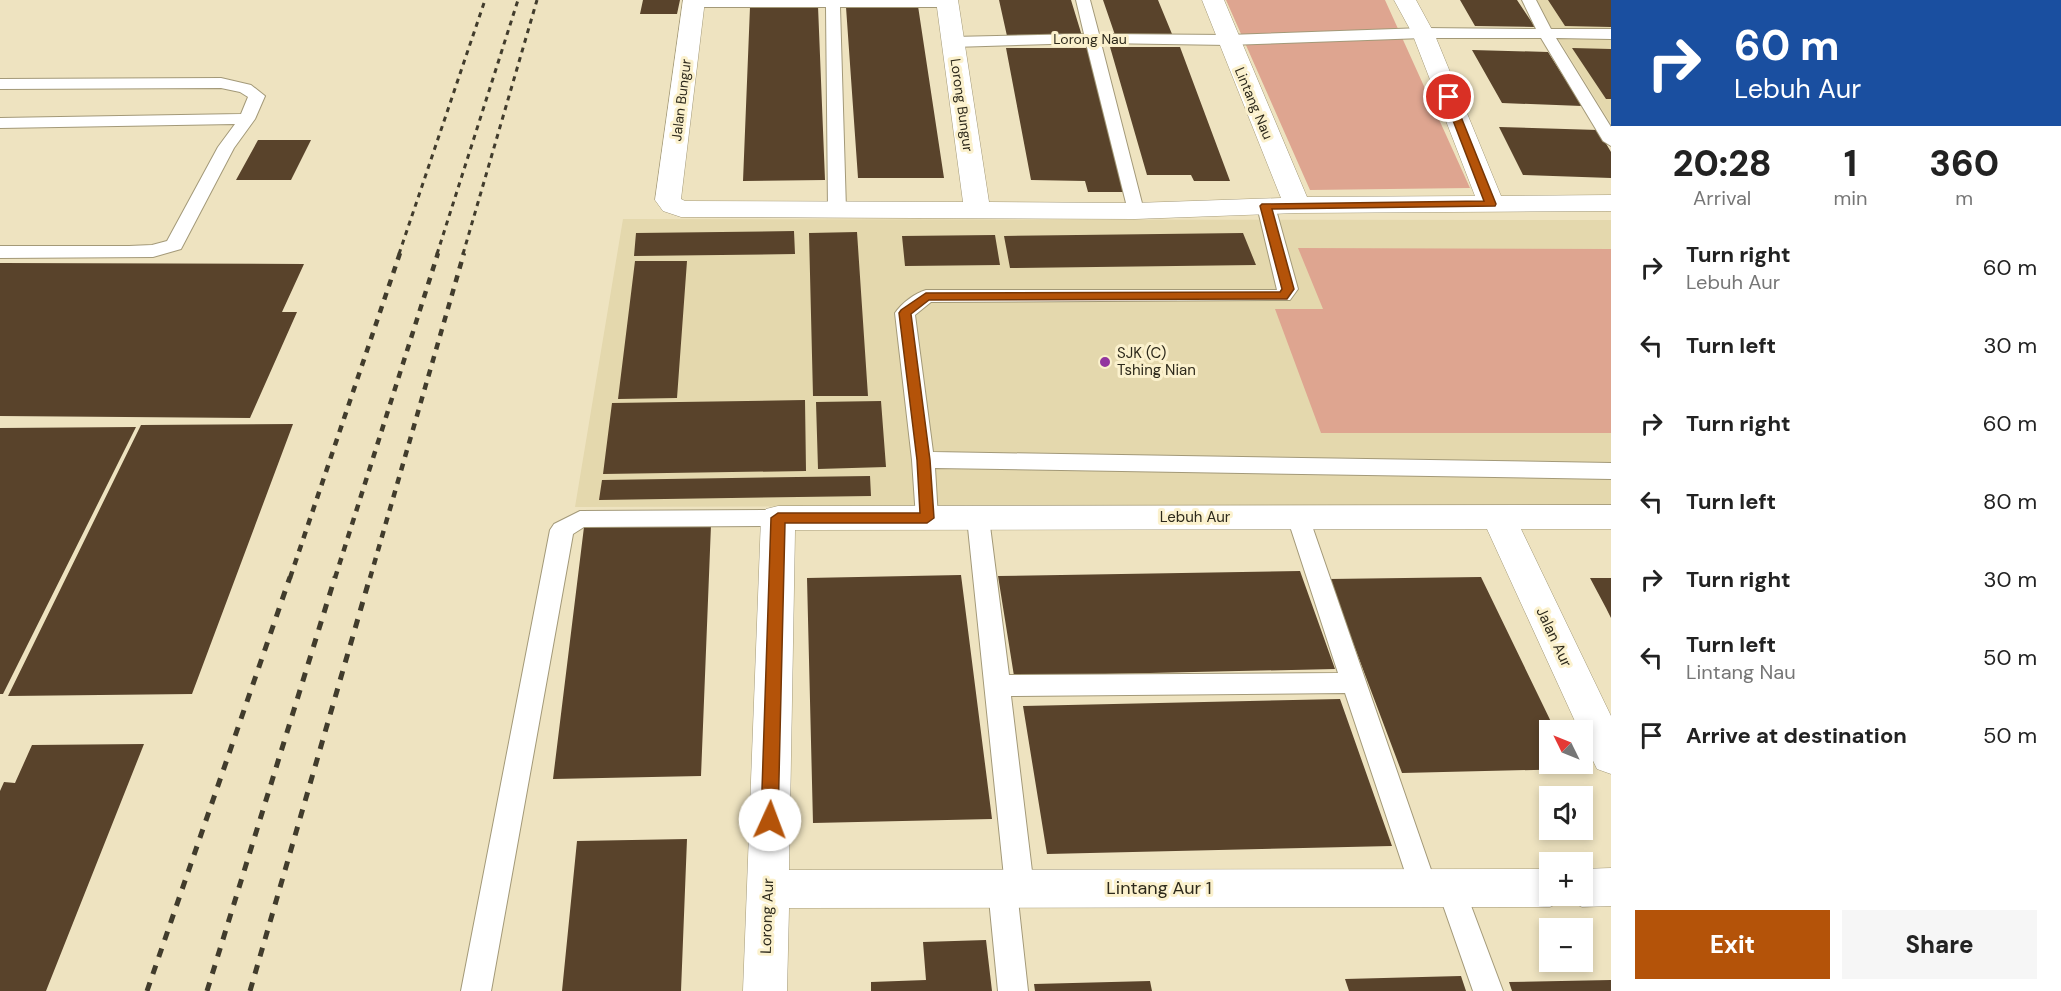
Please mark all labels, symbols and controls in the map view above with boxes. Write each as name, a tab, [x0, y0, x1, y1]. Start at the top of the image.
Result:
text: 60 m	[1734, 18, 1840, 73]
icon: right	[1635, 24, 1713, 102]
street label: Lorong Nau	[1053, 30, 1127, 48]
street label: Lorong Bungur	[947, 57, 977, 153]
street label: Jalan Bungur	[667, 58, 695, 142]
street label: Lintang Nau	[1231, 64, 1277, 142]
pin	[1423, 71, 1474, 122]
text: Lebuh Aur	[1734, 71, 1861, 106]
icon: arrive	[1432, 80, 1465, 113]
text: 20:28	[1673, 140, 1772, 187]
text: 1	[1844, 140, 1857, 187]
text: 360	[1929, 140, 1999, 187]
text: Arrival	[1693, 185, 1751, 211]
text: min	[1833, 185, 1867, 211]
text: m	[1955, 185, 1973, 211]
text: Turn right	[1686, 240, 1791, 269]
icon: right	[1635, 251, 1668, 284]
text: 60 m	[1983, 253, 2037, 282]
text: Lebuh Aur	[1686, 269, 1780, 295]
icon: left	[1635, 329, 1668, 362]
text: Turn left	[1686, 331, 1776, 360]
text: 30 m	[1983, 331, 2037, 360]
place label: SJK (C) Tshing Nian	[1117, 343, 1196, 380]
marker: SJK (C) Tshing Nian	[1098, 355, 1112, 369]
icon: right	[1635, 407, 1668, 440]
text: Turn right	[1686, 409, 1791, 438]
text: 60 m	[1983, 409, 2037, 438]
icon: left	[1635, 485, 1668, 518]
text: Turn left	[1686, 487, 1776, 516]
text: 80 m	[1983, 487, 2037, 516]
street label: Lebuh Aur	[1160, 507, 1231, 527]
icon: right	[1635, 563, 1668, 596]
text: Turn right	[1686, 565, 1791, 594]
text: 30 m	[1983, 565, 2037, 594]
street label: Jalan Aur	[1531, 604, 1577, 671]
text: Turn left	[1686, 630, 1776, 659]
icon: left	[1635, 641, 1668, 674]
text: 50 m	[1983, 643, 2037, 672]
text: Lintang Nau	[1686, 659, 1796, 685]
icon: arrive	[1635, 719, 1668, 752]
north arrow	[1539, 720, 1593, 774]
map controls	[1539, 720, 1593, 972]
text: Arrive at destination	[1686, 721, 1907, 750]
text: 50 m	[1983, 721, 2037, 750]
button: sound	[1539, 786, 1593, 840]
position arrow	[738, 788, 802, 852]
button: +	[1539, 852, 1593, 906]
street label: Lintang Aur 1	[1106, 876, 1212, 900]
street label: Lorong Aur	[756, 877, 778, 954]
button: Exit	[1635, 910, 1830, 979]
button: Share	[1842, 910, 2037, 979]
button: −	[1539, 918, 1593, 972]

